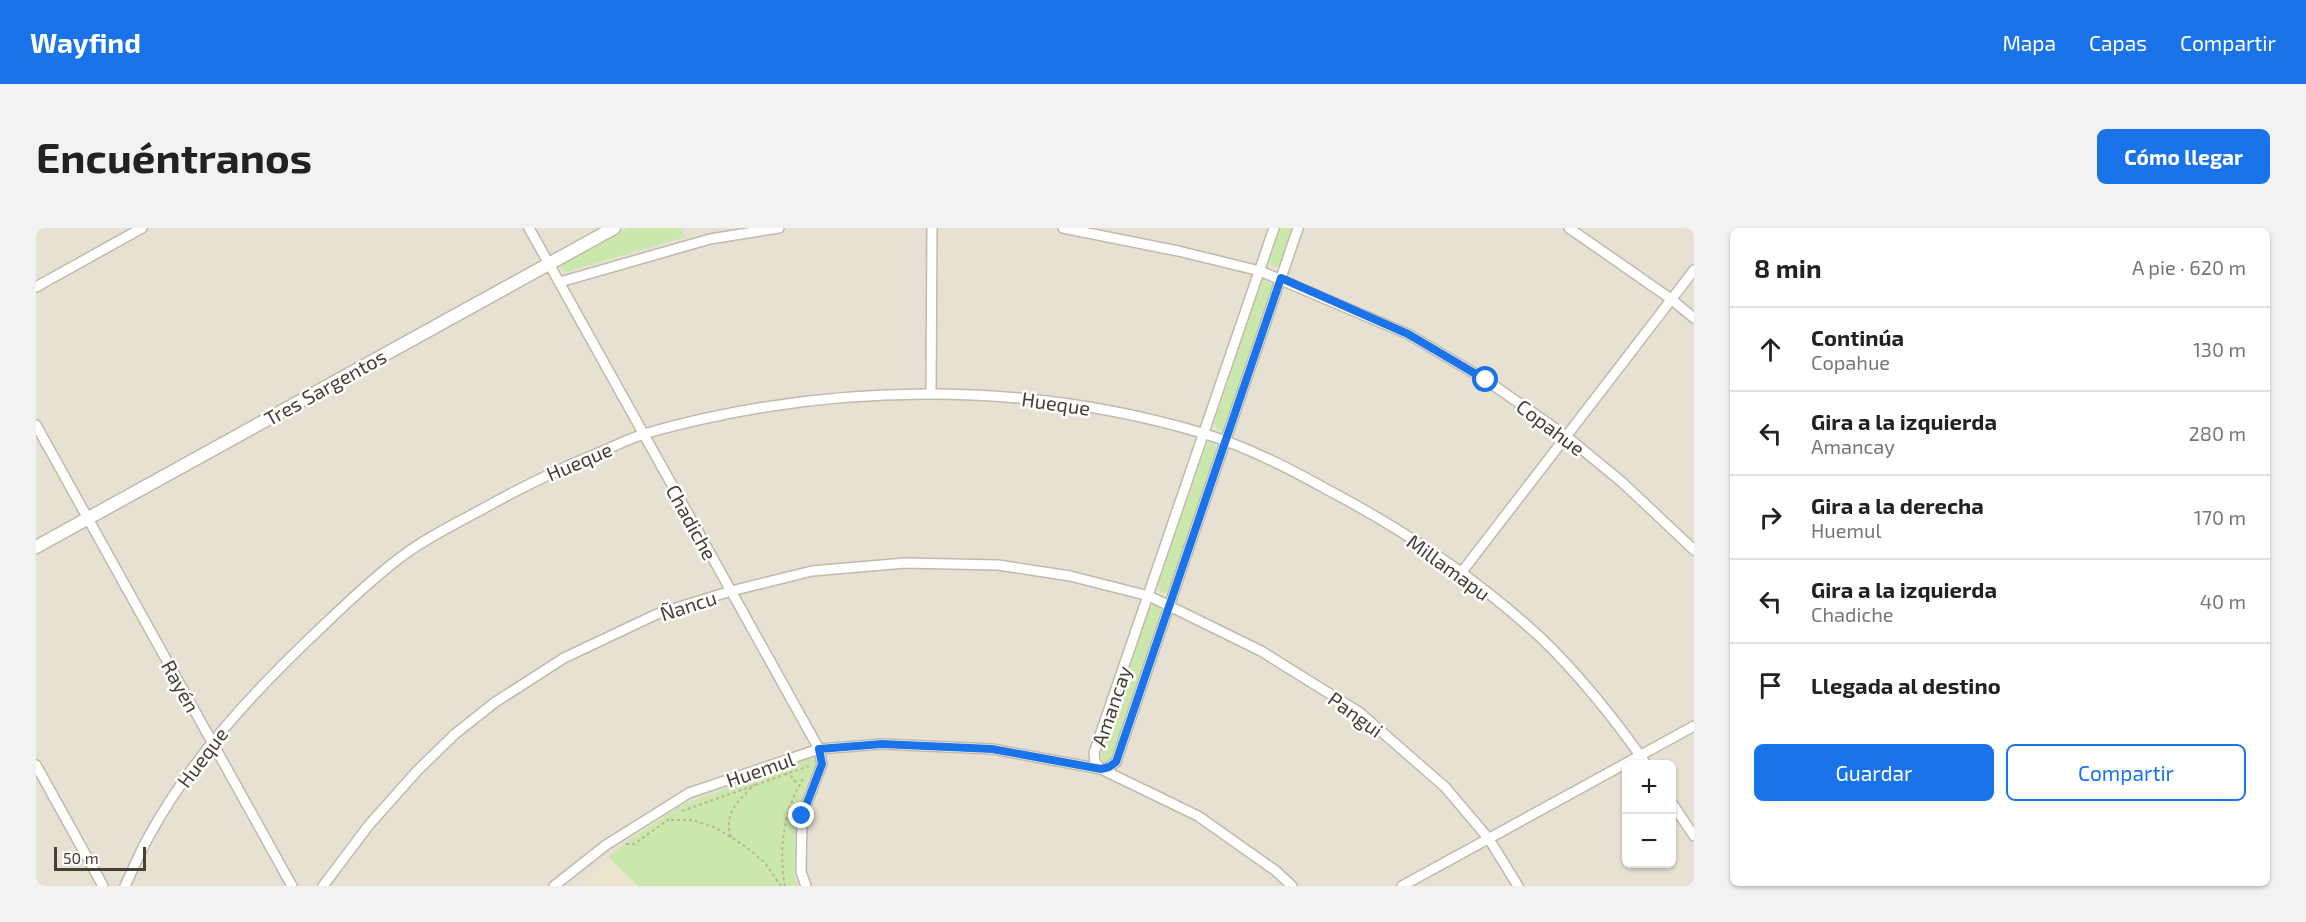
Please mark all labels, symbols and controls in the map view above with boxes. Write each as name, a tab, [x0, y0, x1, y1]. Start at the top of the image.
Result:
text: Wayfind	[30, 25, 141, 59]
text: Mapa	[2002, 30, 2056, 55]
text: Capas	[2089, 30, 2147, 55]
text: Compartir	[2180, 30, 2276, 55]
button: Cómo llegar	[2097, 129, 2270, 184]
text: Encuéntranos	[36, 131, 312, 181]
text: 8 min	[1754, 252, 1822, 283]
text: A pie · 620 m	[2132, 255, 2246, 279]
text: Continúa	[1811, 324, 1904, 350]
icon: ahead	[1754, 333, 1787, 366]
text: 130 m	[2193, 337, 2246, 361]
street label: Tres Sargentos	[260, 344, 390, 430]
text: Copahue	[1811, 350, 1890, 374]
route start	[1472, 366, 1498, 392]
street label: Hueque	[1020, 386, 1092, 420]
street label: Copahue	[1512, 394, 1590, 460]
text: Gira a la izquierda	[1811, 408, 1997, 434]
icon: left	[1754, 417, 1787, 450]
text: 280 m	[2189, 421, 2246, 445]
text: Amancay	[1811, 434, 1895, 458]
street label: Hueque	[543, 436, 615, 486]
street label: Chadiche	[661, 480, 723, 564]
text: Gira a la derecha	[1811, 492, 1984, 518]
icon: right	[1754, 501, 1787, 534]
text: 170 m	[2194, 505, 2246, 529]
text: Huemul	[1811, 518, 1881, 542]
street label: Millamapu	[1403, 529, 1495, 605]
text: Gira a la izquierda	[1811, 576, 1997, 602]
street label: Ñancu	[657, 585, 719, 625]
icon: left	[1754, 585, 1787, 618]
text: 40 m	[2200, 589, 2246, 613]
text: Chadiche	[1811, 602, 1894, 626]
street label: Rayén	[157, 656, 205, 716]
street label: Amancay	[1086, 662, 1136, 750]
icon: arrive	[1754, 669, 1787, 702]
text: Llegada al destino	[1811, 672, 2001, 698]
street label: Pangui	[1324, 686, 1388, 742]
street label: Hueque	[172, 722, 232, 792]
button: Guardar	[1754, 744, 1994, 801]
button: Compartir	[2006, 744, 2246, 801]
street label: Huemul	[723, 746, 797, 792]
map controls	[1622, 760, 1676, 868]
button: +	[1622, 760, 1676, 814]
route end	[788, 802, 814, 828]
button: −	[1622, 814, 1676, 868]
scale bar	[54, 844, 146, 872]
text: 50 m	[63, 848, 99, 867]

